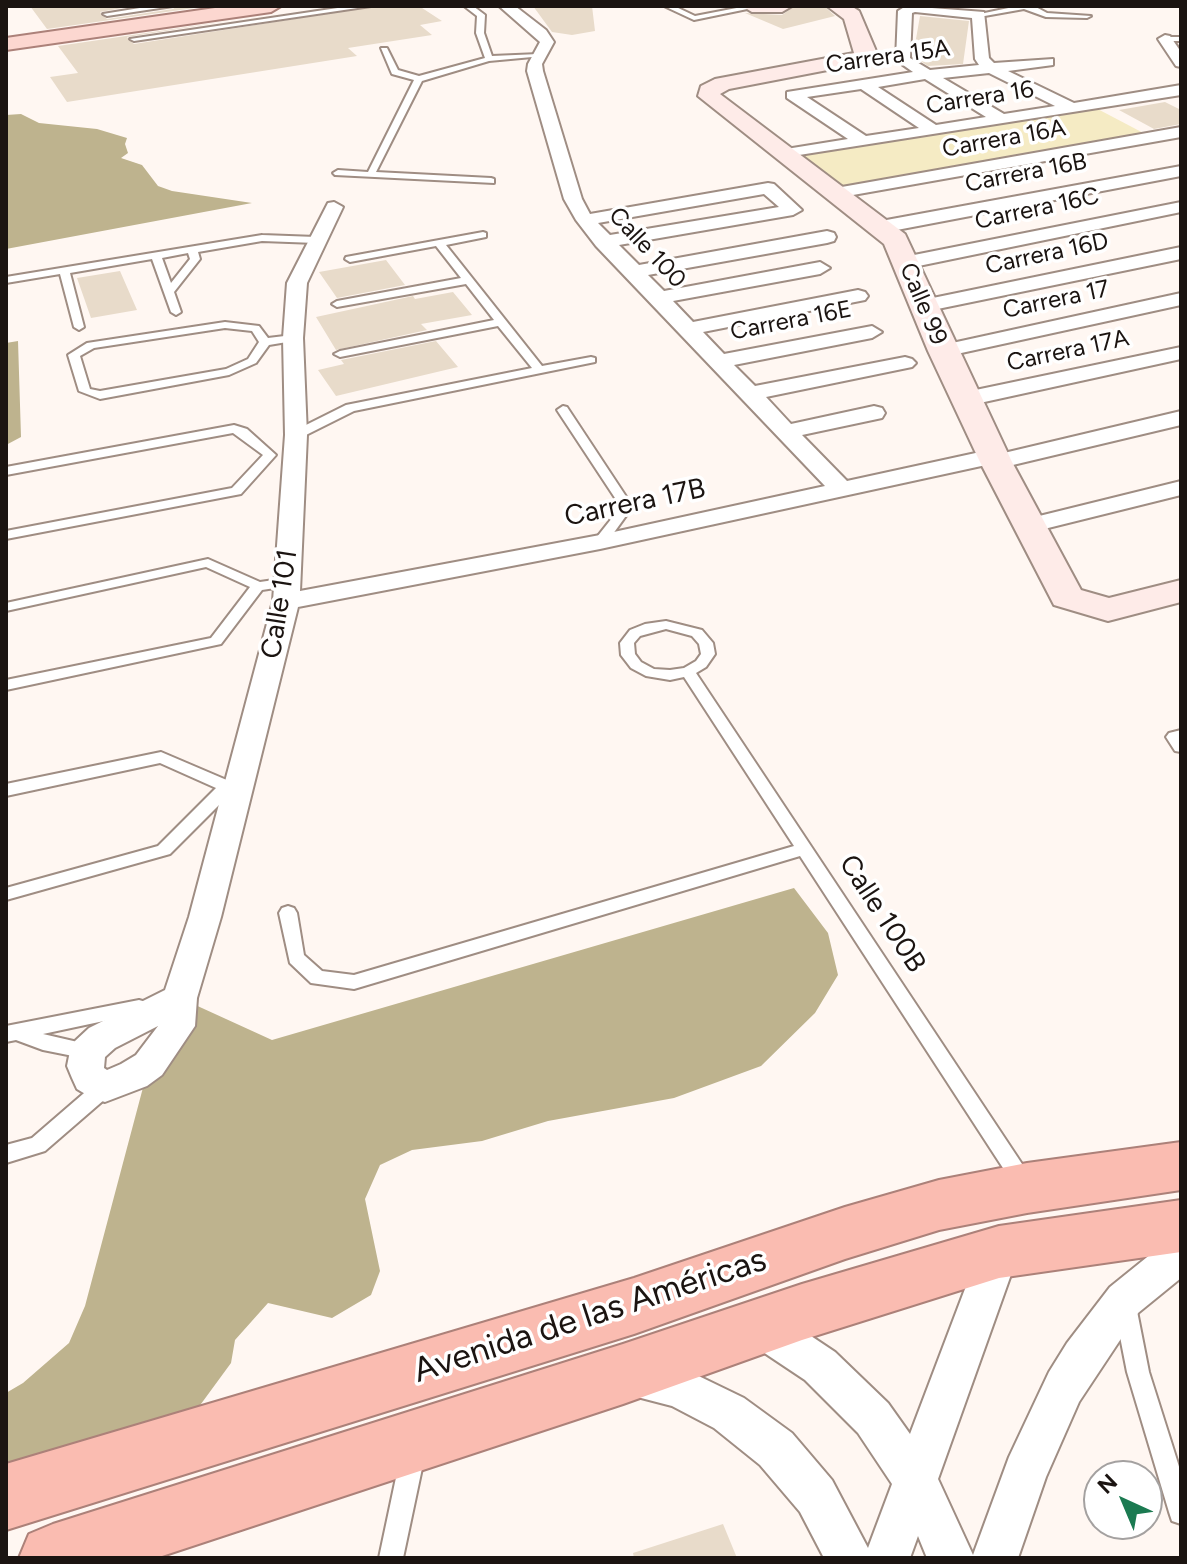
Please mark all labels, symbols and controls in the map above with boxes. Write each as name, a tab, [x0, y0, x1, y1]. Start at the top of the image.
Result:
street label: Carrera 15A	[824, 34, 952, 80]
street label: Carrera 16	[924, 75, 1036, 121]
street label: Carrera 16A	[940, 114, 1068, 164]
street label: Carrera 16B	[963, 147, 1089, 199]
street label: Carrera 16C	[972, 182, 1102, 236]
street label: Calle 100	[602, 202, 692, 294]
street label: Carrera 16D	[983, 227, 1111, 281]
street label: Calle 99	[893, 259, 953, 349]
street label: Carrera 17	[1000, 275, 1112, 325]
street label: Carrera 16E	[728, 295, 854, 347]
street label: Carrera 17A	[1004, 324, 1132, 378]
street label: Carrera 17B	[562, 472, 708, 534]
street label: Calle 101	[255, 547, 305, 661]
street label: Calle 100B	[832, 849, 932, 979]
street label: Avenida de las Américas	[408, 1240, 772, 1392]
north arrow	[1083, 1460, 1163, 1540]
text: N	[1092, 1468, 1123, 1499]

